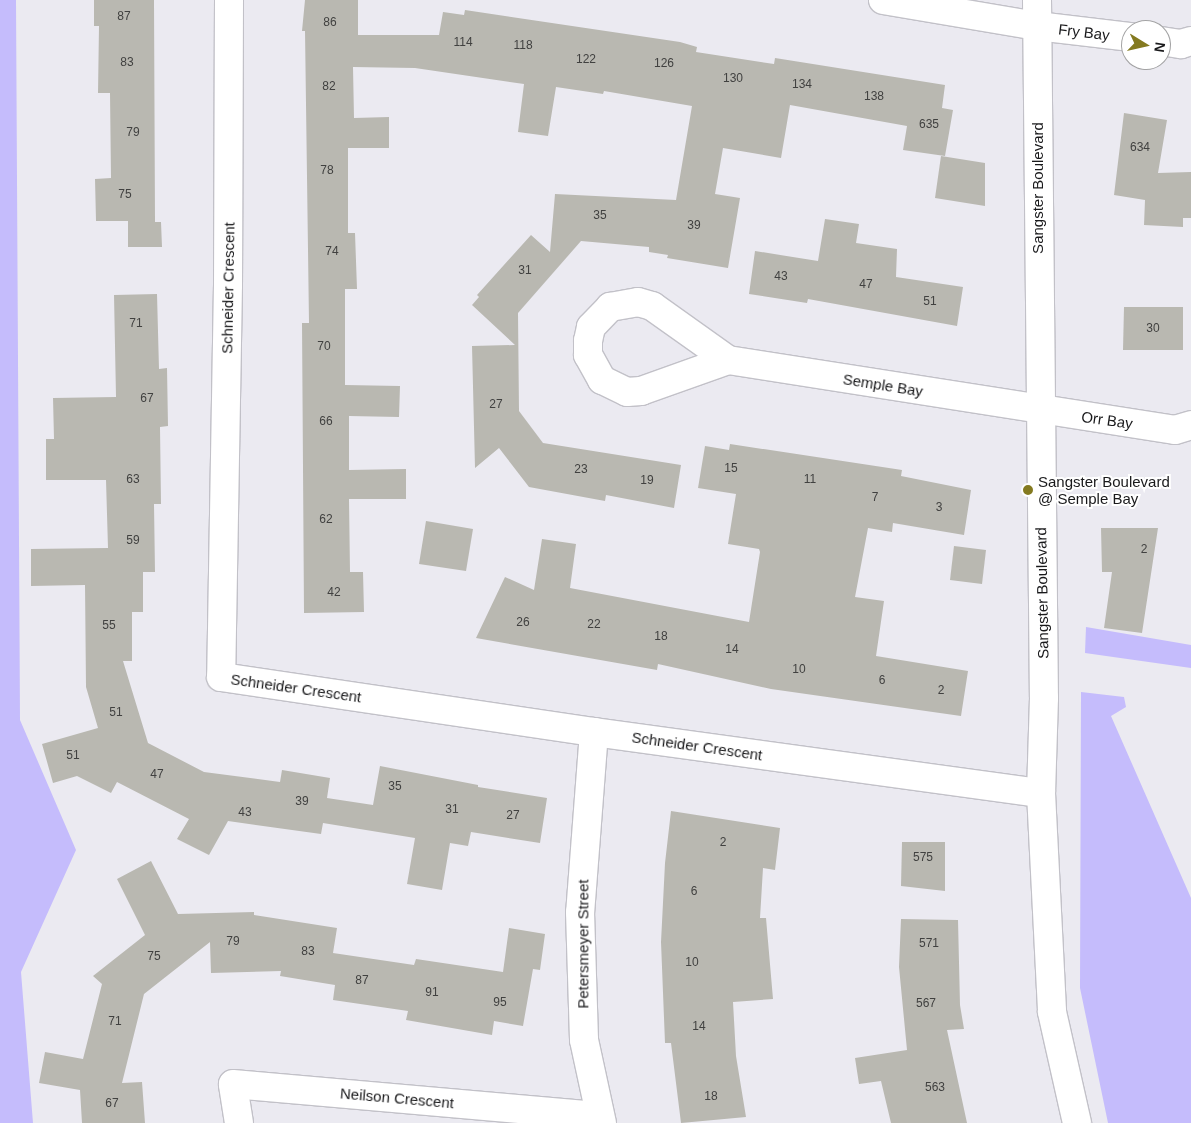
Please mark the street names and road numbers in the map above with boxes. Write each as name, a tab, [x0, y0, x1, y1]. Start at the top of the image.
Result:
street label: Fry Bay	[1057, 20, 1111, 44]
street label: Sangster Boulevard	[1029, 122, 1047, 254]
street label: Schneider Crescent	[218, 222, 238, 354]
street label: Semple Bay	[842, 370, 924, 400]
street label: Orr Bay	[1080, 407, 1134, 433]
street label: Sangster Boulevard	[1032, 527, 1052, 659]
street label: Schneider Crescent	[230, 670, 362, 706]
street label: Schneider Crescent	[631, 728, 763, 764]
street label: Petersmeyer Street	[574, 879, 592, 1009]
street label: Neilson Crescent	[339, 1084, 455, 1112]

